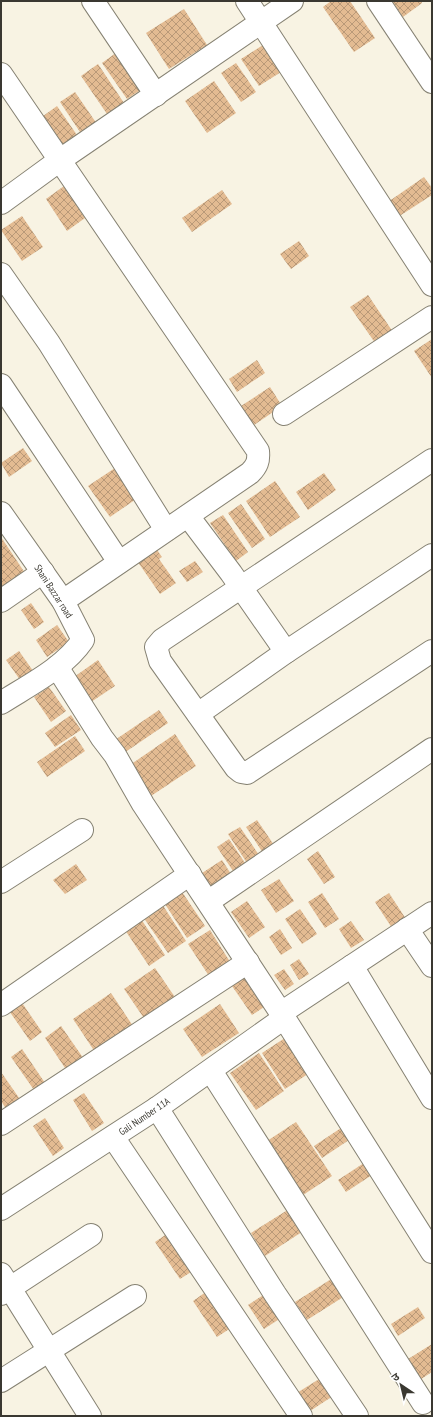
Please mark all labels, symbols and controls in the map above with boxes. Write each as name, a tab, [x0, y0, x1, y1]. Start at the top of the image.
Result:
street label: Shani Bazzar road	[31, 562, 76, 621]
street label: Gali Number 11A	[116, 1094, 173, 1138]
north arrow	[381, 1365, 421, 1405]
text: उ	[389, 1369, 402, 1384]

